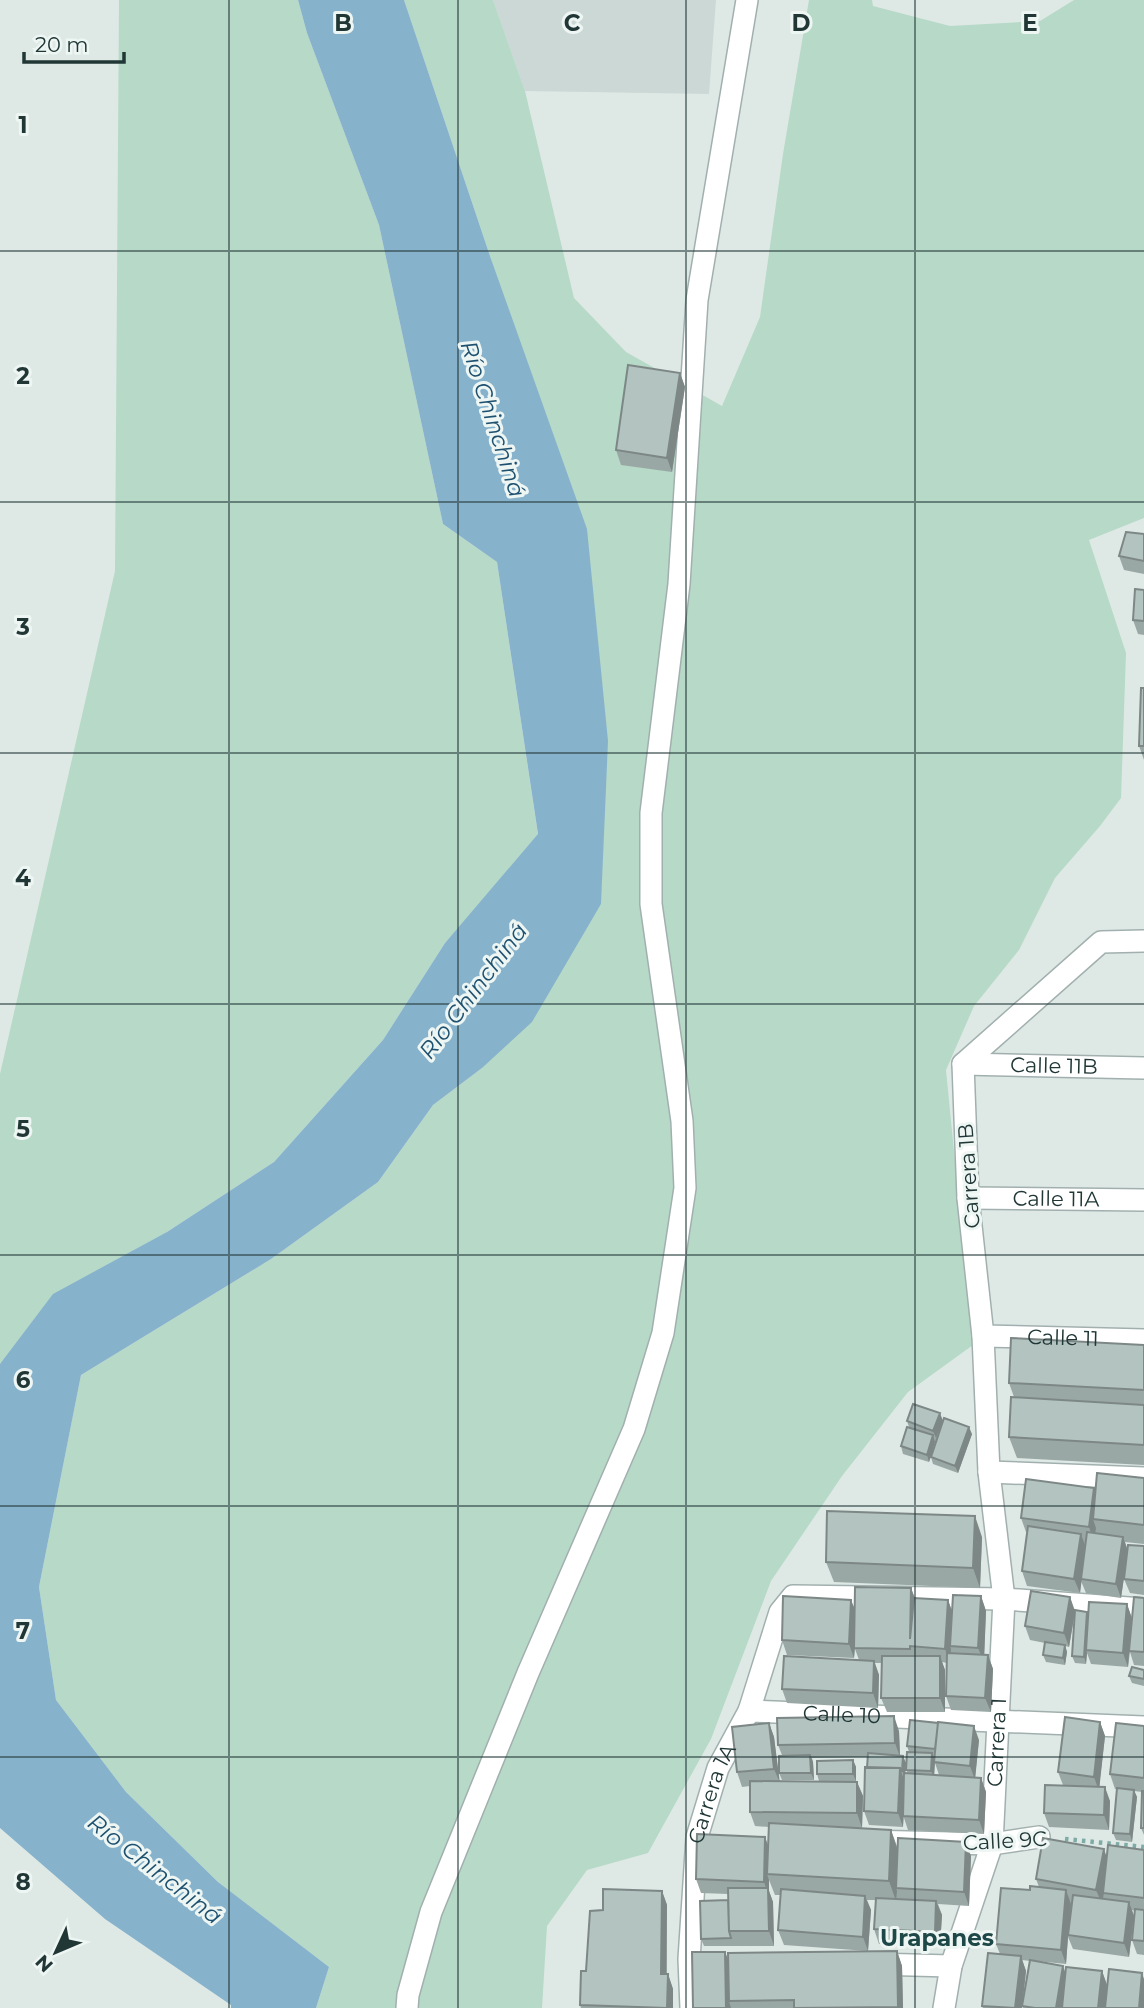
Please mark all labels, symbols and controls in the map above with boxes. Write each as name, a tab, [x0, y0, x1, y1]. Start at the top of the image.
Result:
text: B	[334, 9, 352, 37]
text: C	[564, 9, 581, 37]
text: D	[792, 9, 811, 37]
text: E	[1022, 9, 1038, 37]
scale bar	[24, 21, 124, 65]
text: 20 m	[35, 32, 89, 57]
text: 1	[18, 111, 28, 139]
water label: Río Chinchiná	[455, 337, 531, 501]
text: 2	[16, 362, 30, 390]
text: 3	[15, 613, 30, 641]
text: 4	[15, 864, 31, 892]
water label: Río Chinchiná	[413, 918, 533, 1064]
street label: Calle 11B	[1010, 1052, 1098, 1079]
text: 5	[16, 1115, 30, 1143]
street label: Carrera 1B	[952, 1123, 985, 1229]
street label: Calle 11A	[1012, 1186, 1101, 1212]
street label: Calle 11	[1027, 1324, 1099, 1351]
text: 6	[16, 1366, 31, 1394]
text: 7	[16, 1617, 30, 1645]
street label: Carrera 1	[982, 1697, 1011, 1788]
street label: Calle 10	[802, 1700, 881, 1728]
street label: Carrera 1A	[683, 1738, 741, 1847]
water label: Río Chinchiná	[82, 1808, 228, 1930]
street label: Calle 9C	[962, 1826, 1048, 1855]
text: 8	[15, 1868, 31, 1896]
north arrow	[21, 1917, 91, 1987]
district label: Urapanes	[880, 1924, 994, 1952]
text: N	[31, 1950, 58, 1977]

